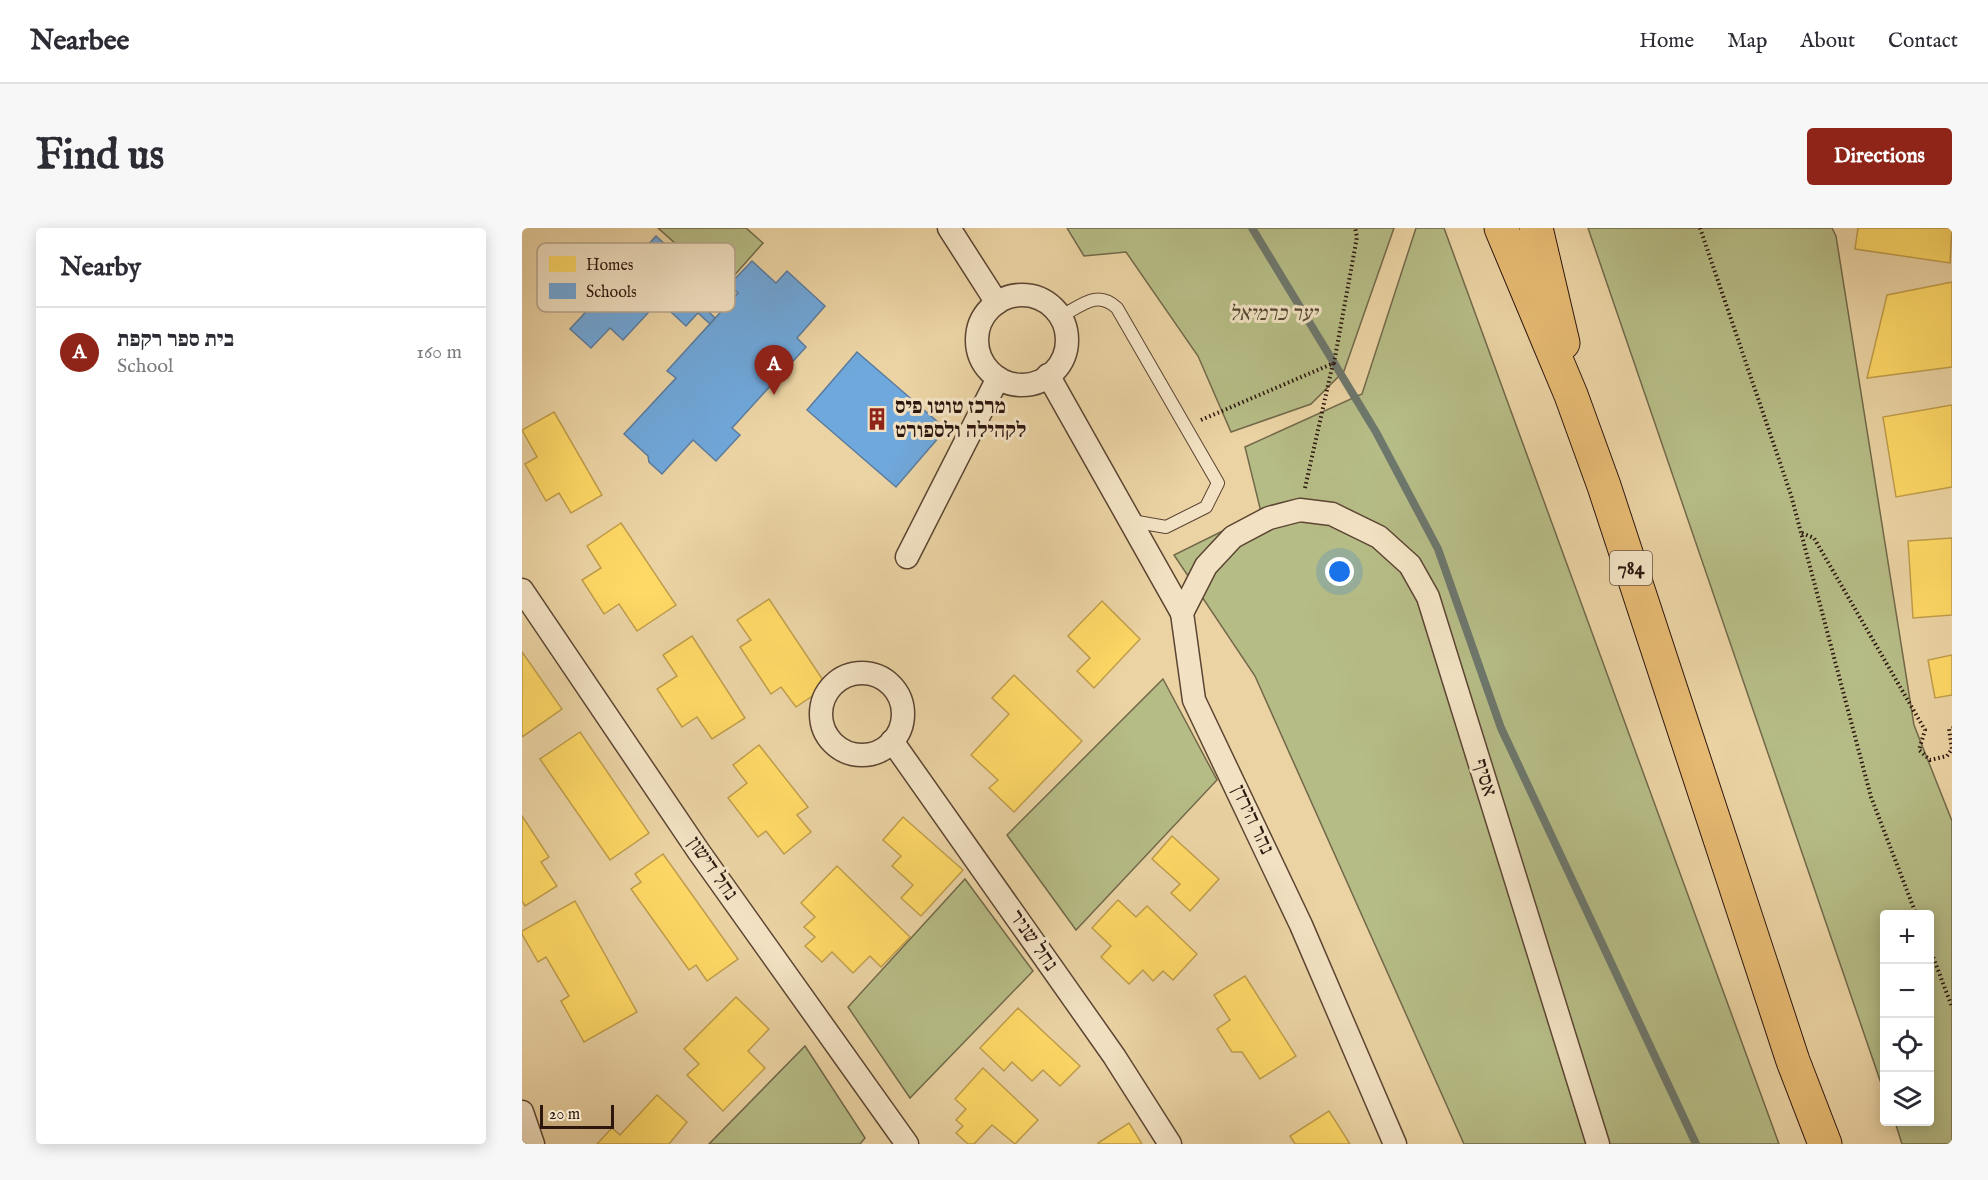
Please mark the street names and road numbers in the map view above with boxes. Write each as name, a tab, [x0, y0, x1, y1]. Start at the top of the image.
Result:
road number: 784	[1610, 551, 1652, 585]
street label: אסיף	[1466, 756, 1502, 800]
street label: נהר הירדן	[1224, 781, 1280, 859]
street label: נחל דישון	[680, 832, 744, 906]
street label: נחל שניר	[1002, 905, 1064, 977]

